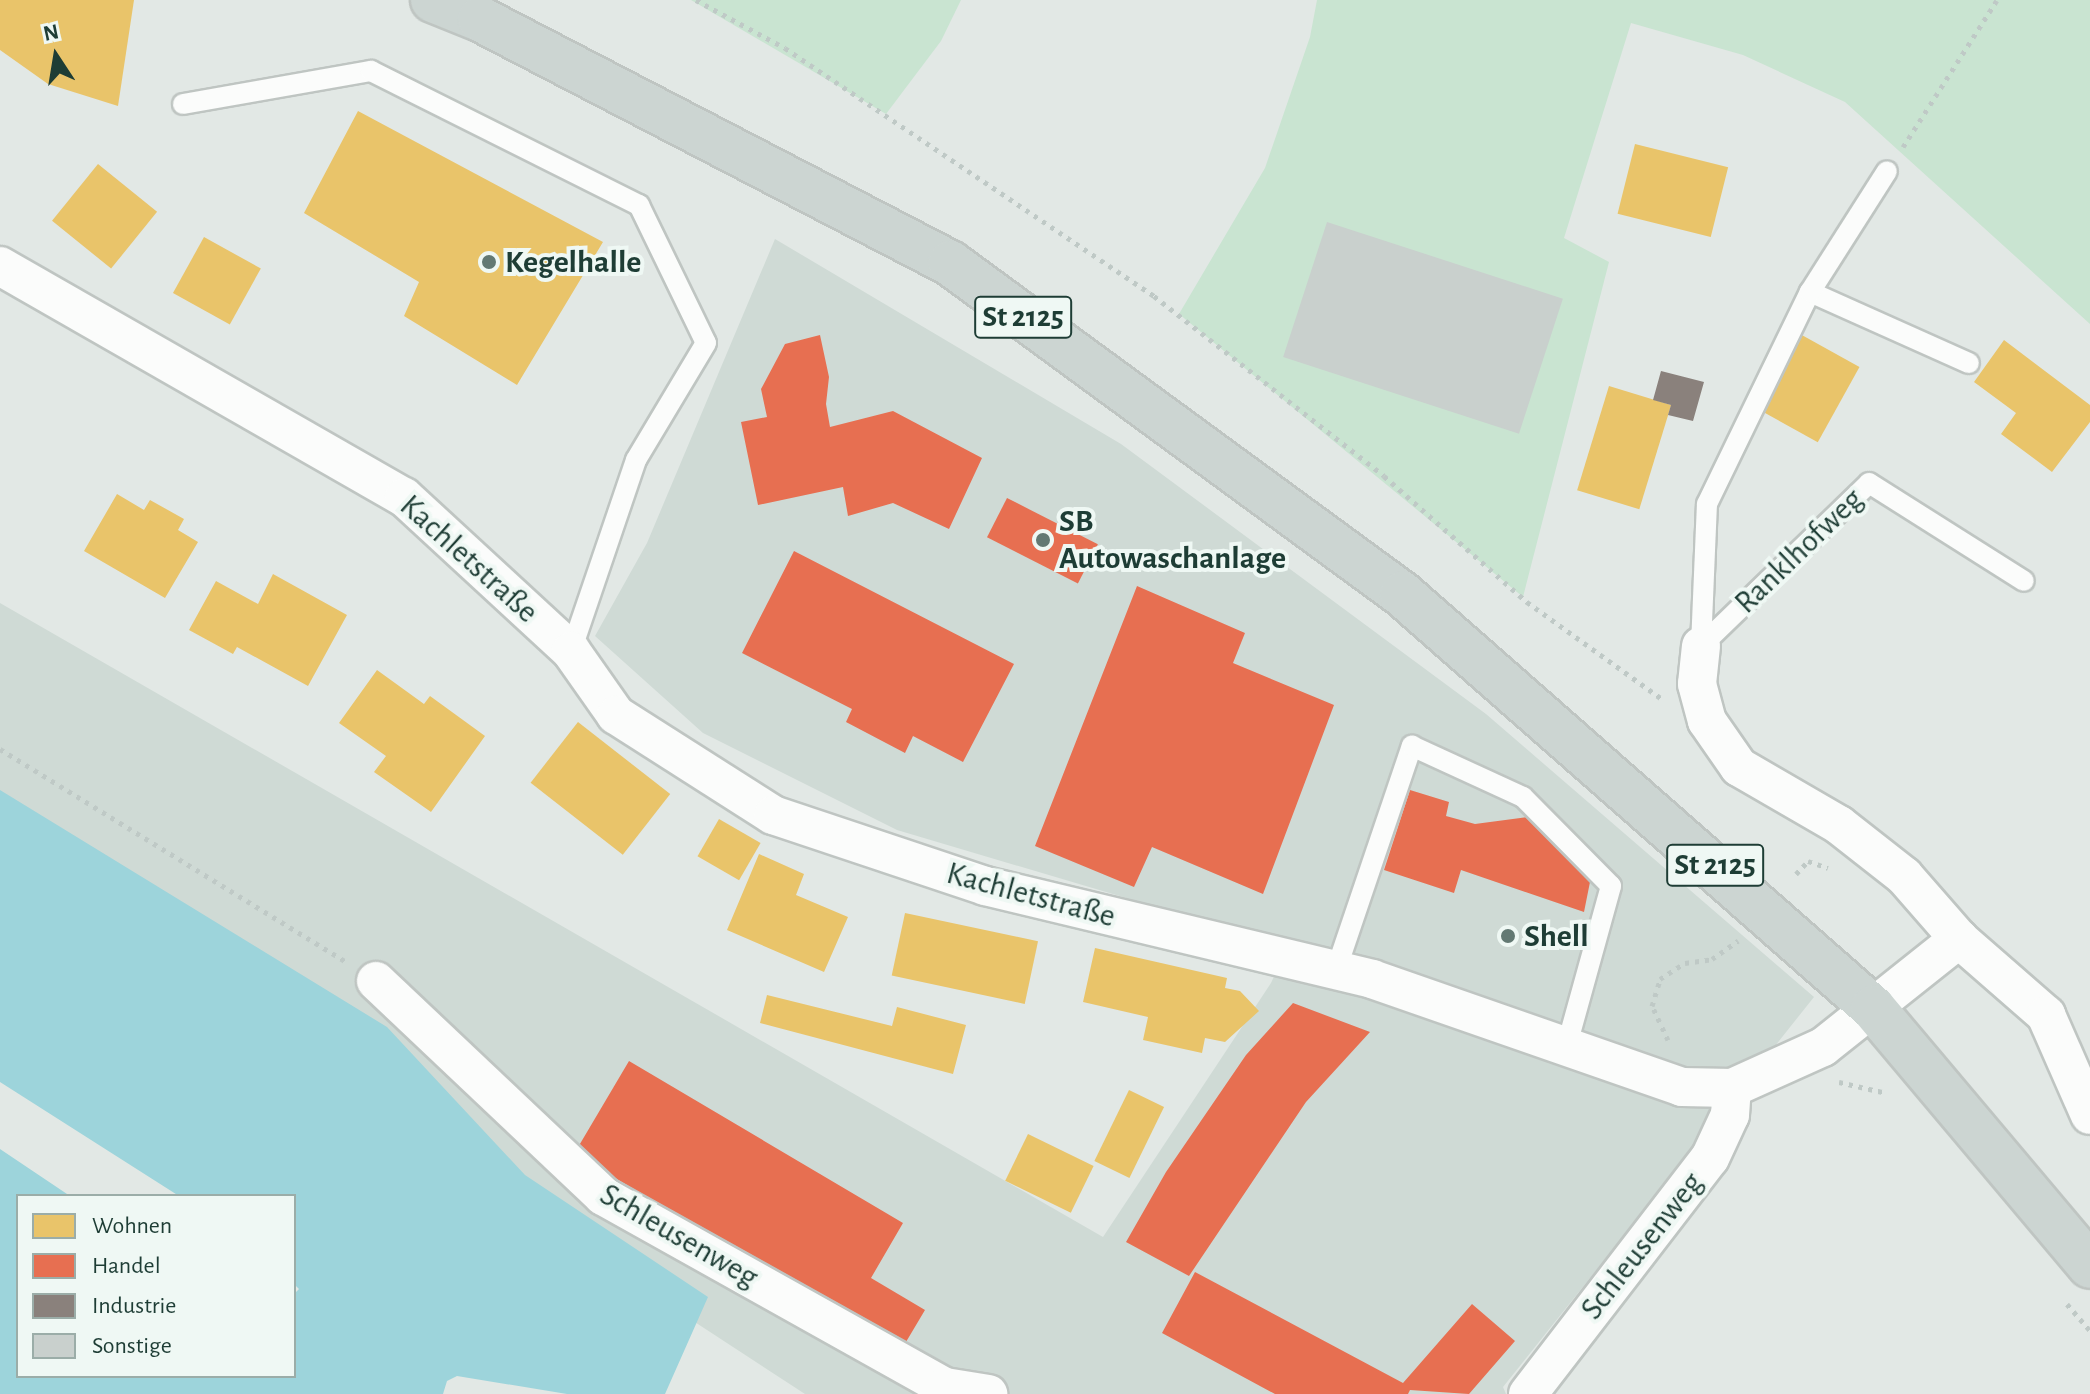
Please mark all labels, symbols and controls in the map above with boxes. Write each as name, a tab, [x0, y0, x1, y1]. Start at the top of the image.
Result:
north arrow	[16, 16, 96, 96]
text: N	[41, 20, 61, 45]
place label: Kegelhalle	[505, 243, 641, 281]
marker: Kegelhalle	[480, 253, 498, 271]
road number: St 2125	[973, 291, 1073, 343]
street label: Ranklhofweg	[1727, 480, 1871, 622]
street label: Kachletstraße	[392, 487, 546, 631]
place label: SB Autowaschanlage	[1059, 503, 1286, 578]
marker: SB Autowaschanlage	[1034, 531, 1052, 549]
road number: St 2125	[1665, 839, 1765, 891]
street label: Kachletstraße	[942, 854, 1120, 936]
place label: Shell	[1524, 917, 1589, 955]
marker: Shell	[1499, 927, 1517, 945]
street label: Schleusenweg	[1573, 1165, 1711, 1327]
street label: Schleusenweg	[593, 1175, 765, 1297]
legend	[16, 1194, 296, 1378]
text: Wohnen	[92, 1214, 172, 1238]
text: Handel	[92, 1254, 161, 1278]
text: Industrie	[92, 1294, 176, 1318]
text: Sonstige	[92, 1334, 172, 1358]

